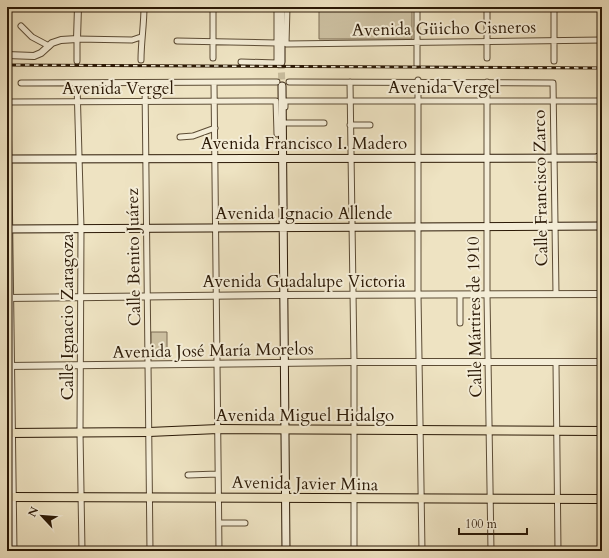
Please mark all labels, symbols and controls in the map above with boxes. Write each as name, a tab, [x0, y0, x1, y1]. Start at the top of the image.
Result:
street label: Avenida Güicho Cisneros	[352, 15, 537, 42]
street label: Avenida Vergel	[388, 76, 501, 99]
street label: Avenida Vergel	[62, 77, 175, 100]
street label: Calle Francisco Zarco	[528, 110, 553, 266]
street label: Avenida Francisco I. Madero	[201, 132, 407, 155]
street label: Calle Benito Juárez	[121, 187, 146, 326]
street label: Avenida Ignacio Allende	[215, 202, 393, 225]
street label: Calle Ignacio Zaragoza	[56, 233, 79, 400]
street label: Calle Mártires de 1910	[462, 236, 487, 398]
street label: Avenida Guadalupe Victoria	[202, 270, 406, 293]
street label: Avenida José María Morelos	[112, 337, 314, 364]
street label: Avenida Miguel Hidalgo	[216, 404, 394, 427]
street label: Avenida Javier Mina	[232, 471, 379, 496]
north arrow	[22, 496, 62, 536]
text: N	[25, 504, 42, 519]
scale bar	[459, 510, 527, 536]
text: 100 m	[465, 516, 498, 532]

